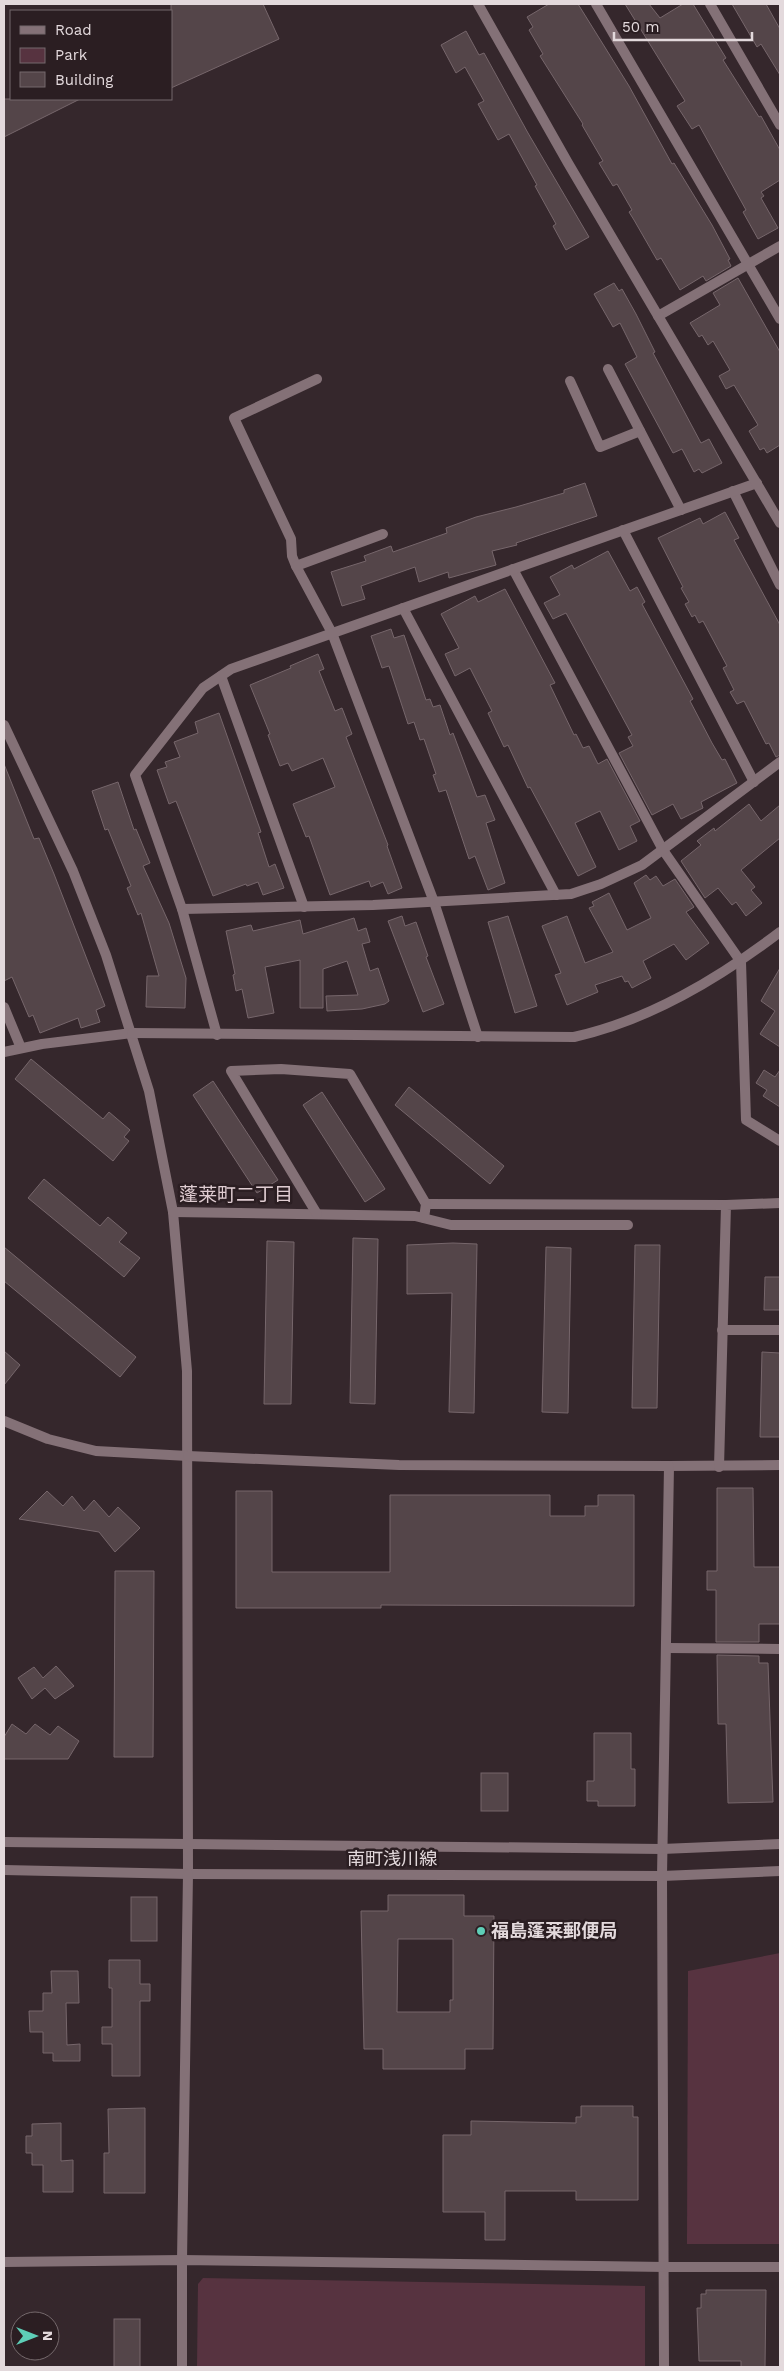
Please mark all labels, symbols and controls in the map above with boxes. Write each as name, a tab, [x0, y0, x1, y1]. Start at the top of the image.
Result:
legend	[10, 10, 172, 100]
scale bar	[614, 10, 752, 42]
text: 50 m	[622, 18, 659, 36]
text: Road	[55, 21, 92, 39]
text: Park	[55, 46, 88, 64]
text: Building	[55, 71, 113, 89]
district label: 蓬莱町二丁目	[179, 1183, 293, 1206]
street label: 南町浅川線	[347, 1848, 437, 1869]
place label: 福島蓬莱郵便局	[491, 1920, 617, 1941]
marker: 福島蓬莱郵便局	[475, 1925, 487, 1937]
north arrow	[10, 2311, 60, 2361]
text: N	[40, 2331, 56, 2341]

